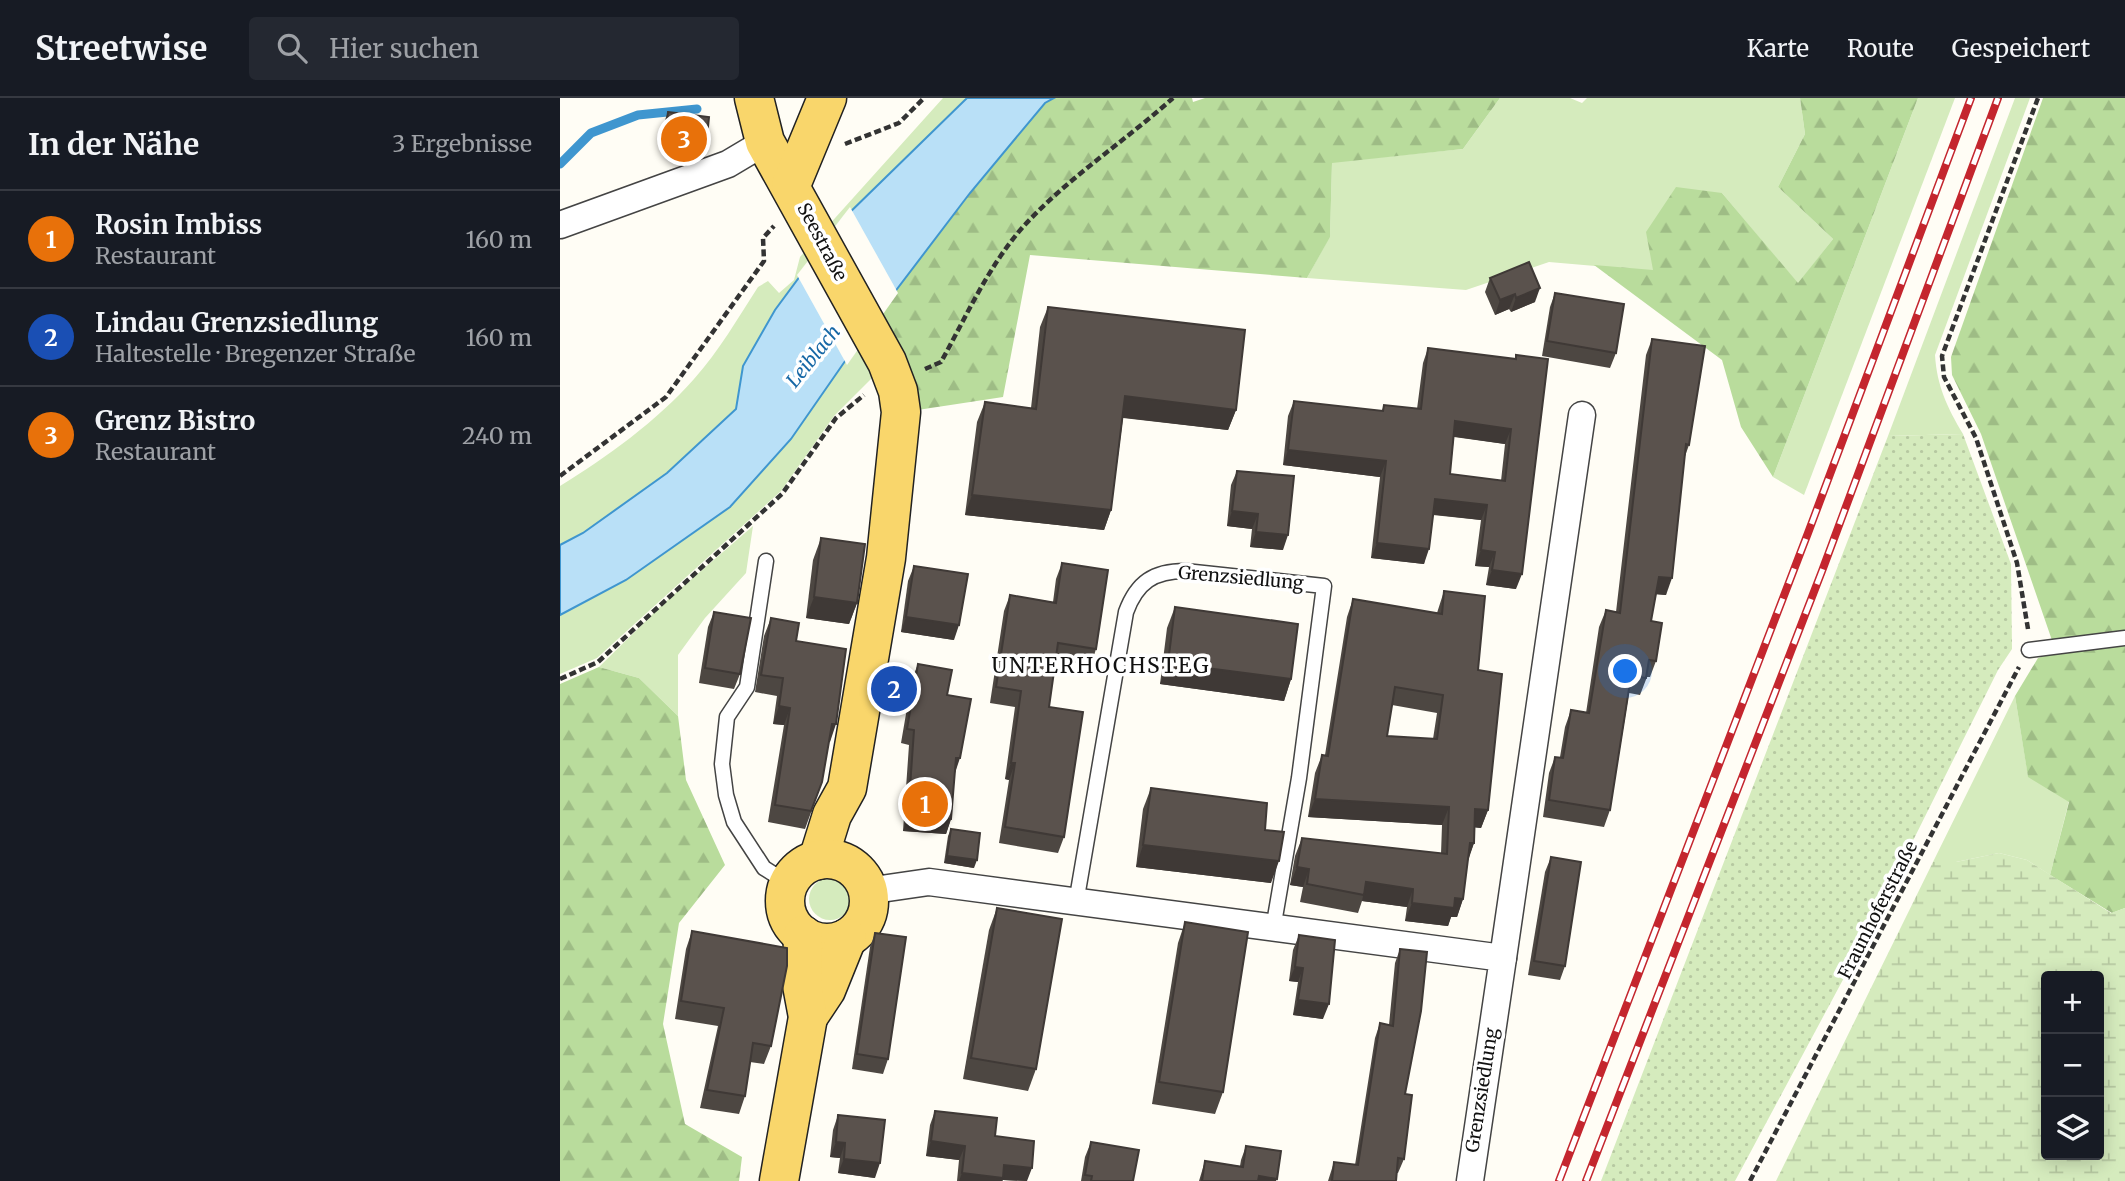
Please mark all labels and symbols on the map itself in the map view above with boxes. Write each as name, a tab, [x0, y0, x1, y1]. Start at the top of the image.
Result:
pin: 3	[661, 113, 707, 165]
street label: Seestraße	[792, 199, 853, 285]
water label: Leiblach	[781, 320, 845, 392]
street label: Grenzsiedlung	[1177, 561, 1305, 594]
district label: UNTERHOCHSTEG	[991, 652, 1211, 679]
your location	[1608, 654, 1642, 688]
pin: 2	[871, 663, 917, 715]
pin: 1	[902, 778, 948, 830]
street label: Fraunhoferstraße	[1833, 837, 1922, 983]
street label: Grenzsiedlung	[1460, 1026, 1503, 1154]

